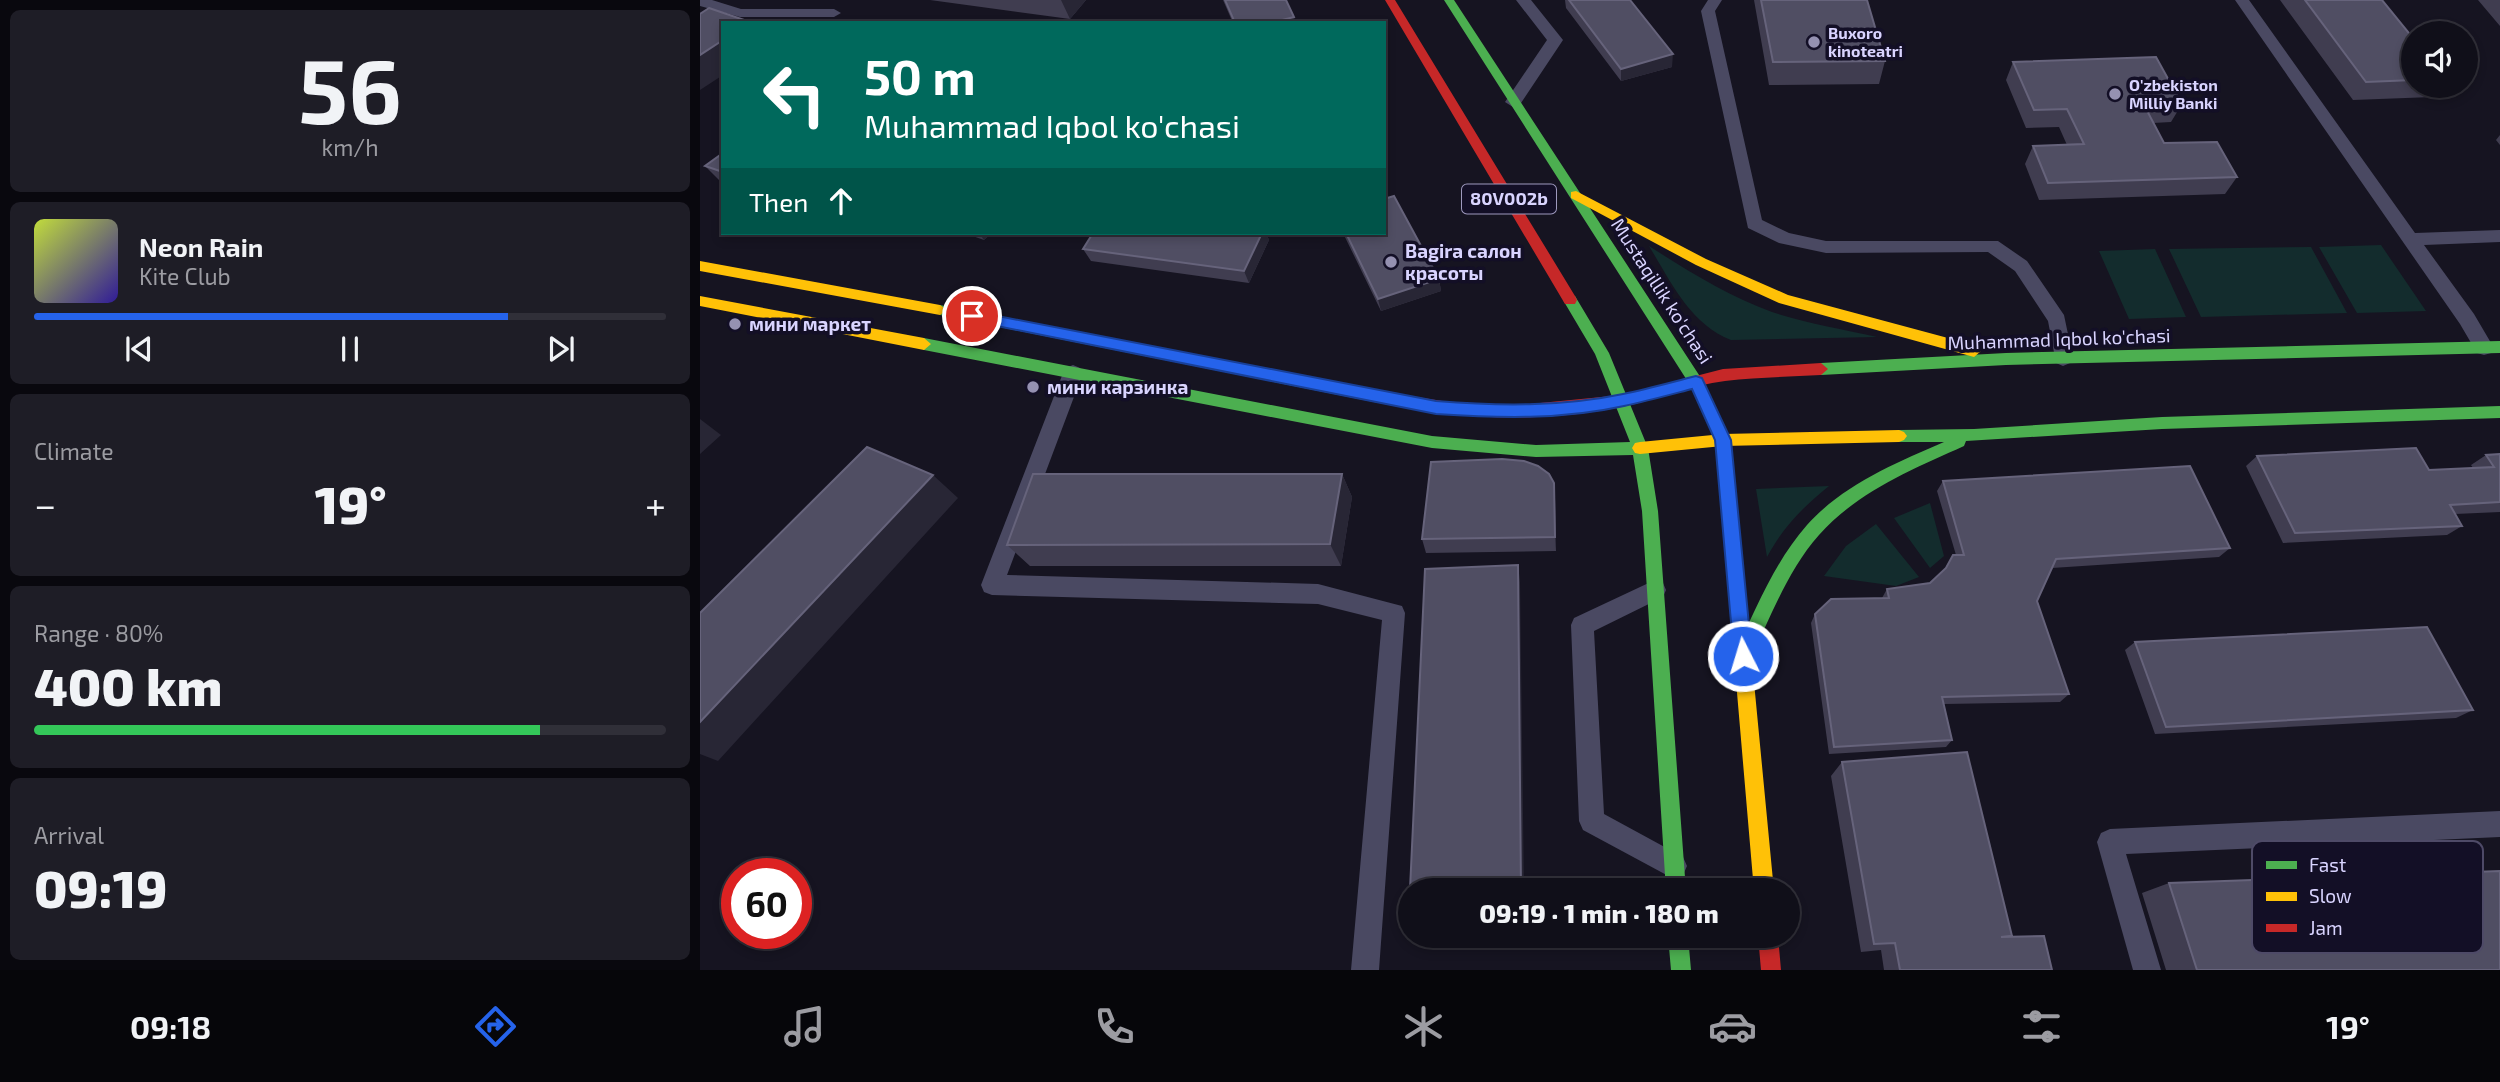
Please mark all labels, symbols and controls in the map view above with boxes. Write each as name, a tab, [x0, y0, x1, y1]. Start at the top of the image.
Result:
map controls	[2401, 21, 2478, 98]
button: sound	[2401, 21, 2478, 98]
place label: Buxoro kinoteatri	[1828, 23, 1903, 60]
text: 56	[298, 33, 402, 142]
marker: Buxoro kinoteatri	[1806, 34, 1822, 50]
text: 50 m	[864, 46, 976, 105]
icon: left	[749, 49, 840, 140]
place label: O'zbekiston Milliy Banki	[2129, 75, 2218, 113]
marker: O'zbekiston Milliy Banki	[2107, 86, 2123, 102]
text: Muhammad Iqbol ko'chasi	[864, 106, 1240, 144]
text: km/h	[321, 133, 379, 161]
icon: ahead	[822, 182, 860, 220]
road number: 80V002b	[1462, 184, 1556, 214]
text: Then	[749, 186, 808, 217]
street label: Mustaqillik ko'chasi	[1607, 214, 1718, 368]
text: Neon Rain	[139, 231, 263, 262]
place label: Bagira салон красоты	[1405, 239, 1522, 284]
marker: Bagira салон красоты	[1383, 254, 1399, 270]
text: Kite Club	[139, 262, 231, 290]
pin	[942, 286, 1002, 346]
icon: arrive	[953, 297, 991, 335]
place label: мини маркет	[749, 312, 871, 335]
marker: мини маркет	[727, 316, 743, 332]
street label: Muhammad Iqbol ko'chasi	[1947, 323, 2171, 354]
icon: previous	[120, 330, 158, 368]
icon: pause	[331, 330, 369, 368]
icon: next	[542, 330, 580, 368]
place label: мини карзинка	[1047, 375, 1188, 398]
marker: мини карзинка	[1025, 379, 1041, 395]
text: Climate	[34, 437, 114, 465]
text: 19°	[315, 472, 387, 534]
text: −	[34, 481, 56, 527]
text: +	[645, 481, 666, 527]
text: Range · 80%	[34, 619, 163, 647]
position arrow	[1706, 619, 1780, 693]
text: 400 km	[34, 654, 222, 716]
text: Arrival	[34, 821, 104, 849]
legend	[2252, 841, 2483, 953]
text: Fast	[2309, 853, 2346, 876]
text: 09:19	[34, 856, 167, 918]
speed limit sign: 60	[721, 858, 812, 949]
text: Slow	[2309, 884, 2352, 907]
text: 09:19 · 1 min · 180 m	[1479, 897, 1719, 928]
text: Jam	[2309, 916, 2343, 939]
icon: directions	[471, 1002, 520, 1051]
icon: music	[780, 1002, 829, 1051]
icon: phone	[1090, 1002, 1139, 1051]
icon: climate	[1399, 1002, 1448, 1051]
icon: car	[1708, 1002, 1757, 1051]
icon: filters	[2017, 1002, 2066, 1051]
text: 09:18	[130, 1007, 211, 1045]
text: 19°	[2326, 1007, 2370, 1045]

